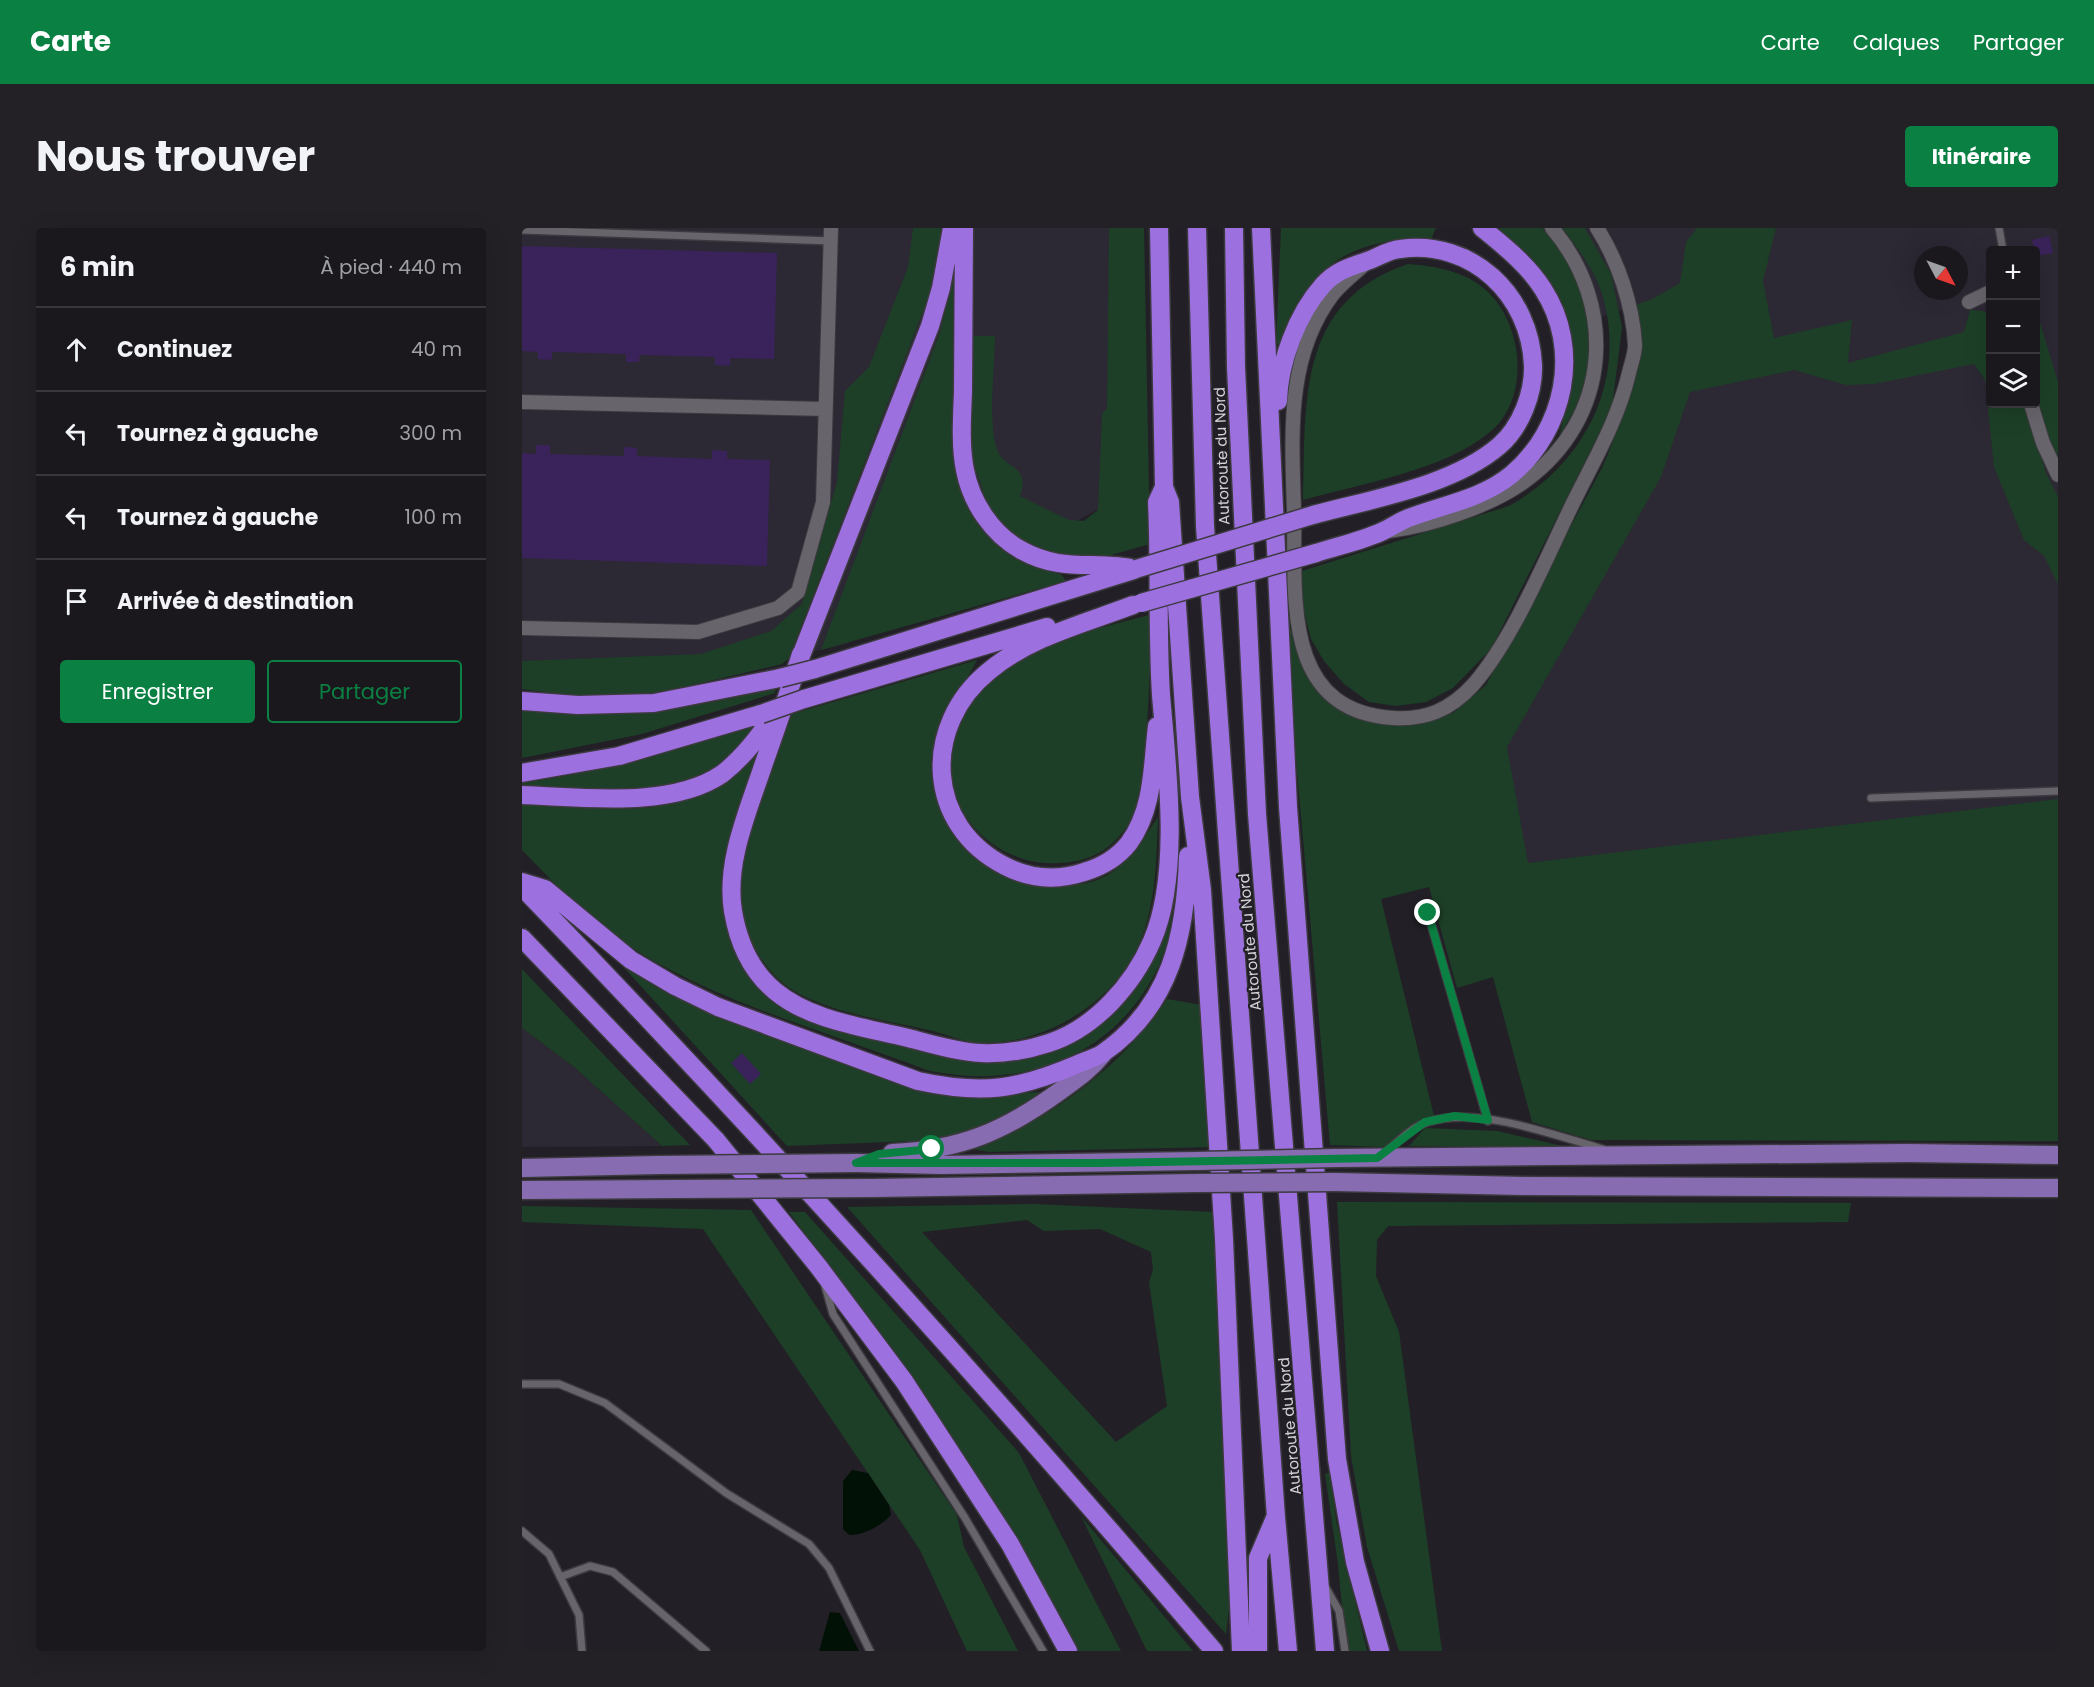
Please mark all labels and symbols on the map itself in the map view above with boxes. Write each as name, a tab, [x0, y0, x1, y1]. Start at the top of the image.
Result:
north arrow	[1914, 246, 1968, 300]
street label: Autoroute du Nord	[1209, 387, 1234, 525]
street label: Autoroute du Nord	[1233, 872, 1266, 1012]
route end	[1414, 899, 1440, 925]
route start	[918, 1135, 944, 1161]
street label: Autoroute du Nord	[1273, 1356, 1306, 1496]

